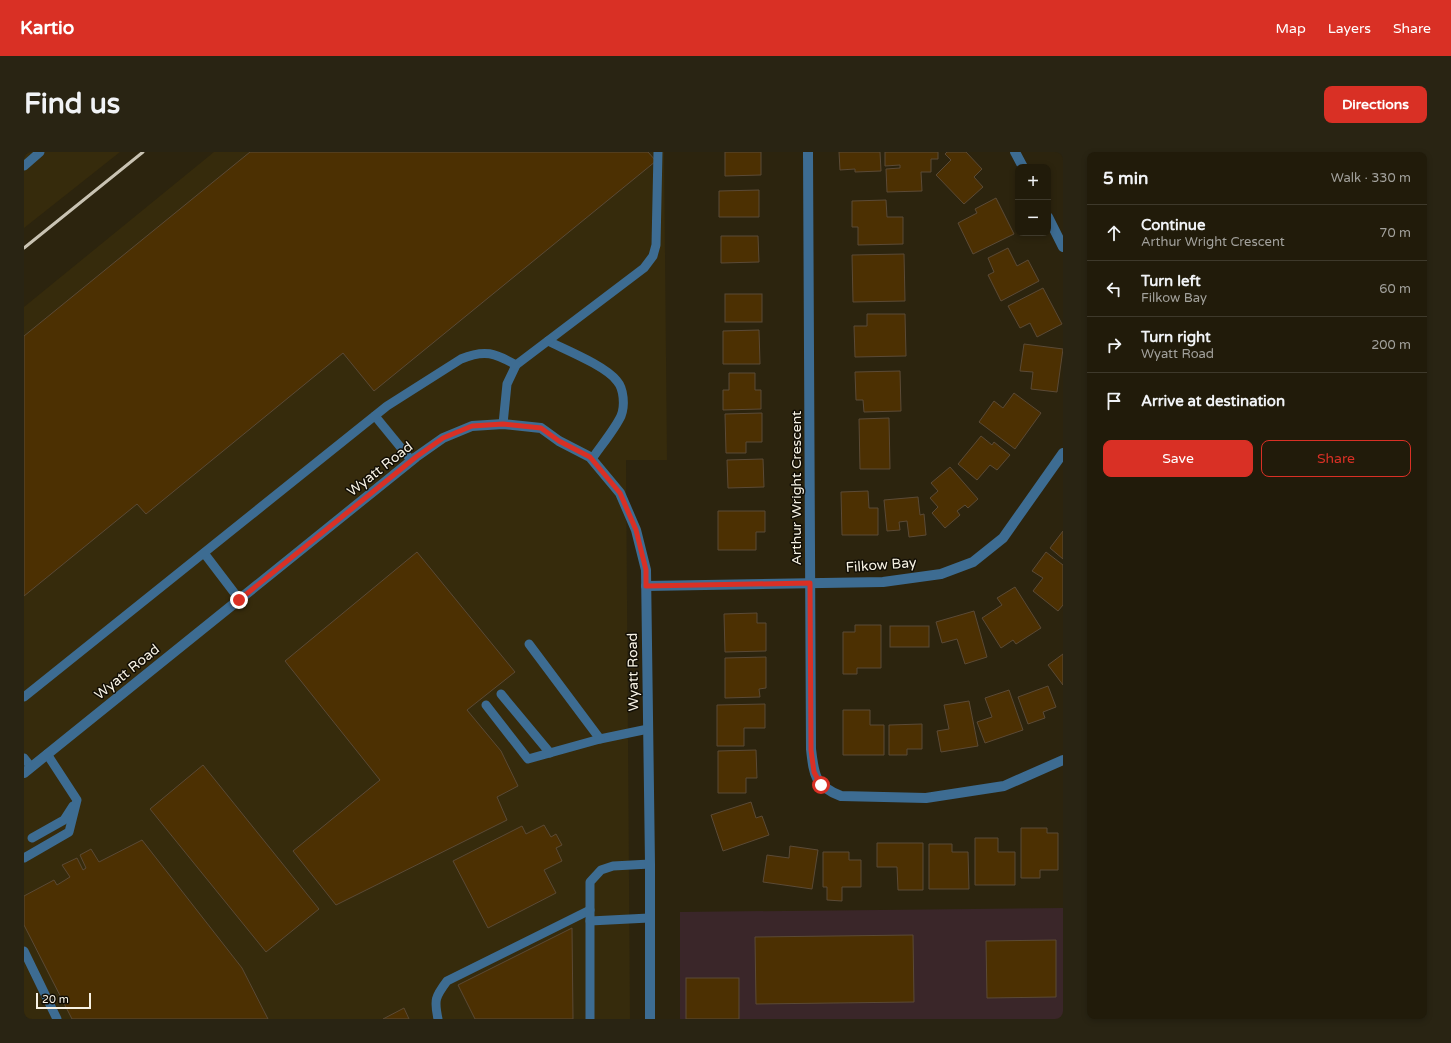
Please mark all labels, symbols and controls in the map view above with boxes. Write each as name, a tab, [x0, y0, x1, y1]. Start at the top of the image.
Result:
text: Kartio	[20, 17, 74, 39]
text: Map	[1276, 20, 1306, 37]
text: Layers	[1328, 20, 1371, 37]
text: Share	[1393, 20, 1431, 37]
button: Directions	[1324, 86, 1427, 123]
text: Find us	[24, 87, 120, 121]
map controls	[1015, 164, 1051, 236]
button: +	[1015, 164, 1051, 200]
text: 5 min	[1103, 168, 1148, 189]
text: Walk · 330 m	[1331, 170, 1411, 186]
button: −	[1015, 200, 1051, 236]
text: Continue	[1141, 216, 1205, 234]
icon: ahead	[1103, 222, 1125, 244]
text: 70 m	[1379, 225, 1411, 241]
text: Arthur Wright Crescent	[1141, 234, 1285, 250]
text: Turn left	[1141, 272, 1201, 290]
icon: left	[1103, 278, 1125, 300]
text: 60 m	[1379, 281, 1411, 297]
text: Filkow Bay	[1141, 290, 1207, 306]
text: Turn right	[1141, 328, 1211, 346]
icon: right	[1103, 334, 1125, 356]
text: 200 m	[1371, 337, 1411, 353]
text: Wyatt Road	[1141, 346, 1214, 362]
icon: arrive	[1103, 390, 1125, 412]
text: Arrive at destination	[1141, 392, 1285, 410]
street label: Arthur Wright Crescent	[788, 410, 805, 565]
street label: Wyatt Road	[344, 438, 416, 500]
button: Save	[1103, 440, 1253, 477]
button: Share	[1261, 440, 1411, 477]
street label: Filkow Bay	[845, 554, 917, 576]
route end	[230, 591, 248, 609]
street label: Wyatt Road	[624, 633, 642, 711]
street label: Wyatt Road	[91, 641, 163, 703]
route start	[812, 776, 830, 794]
scale bar	[36, 991, 91, 1010]
text: 20 m	[42, 993, 69, 1006]

